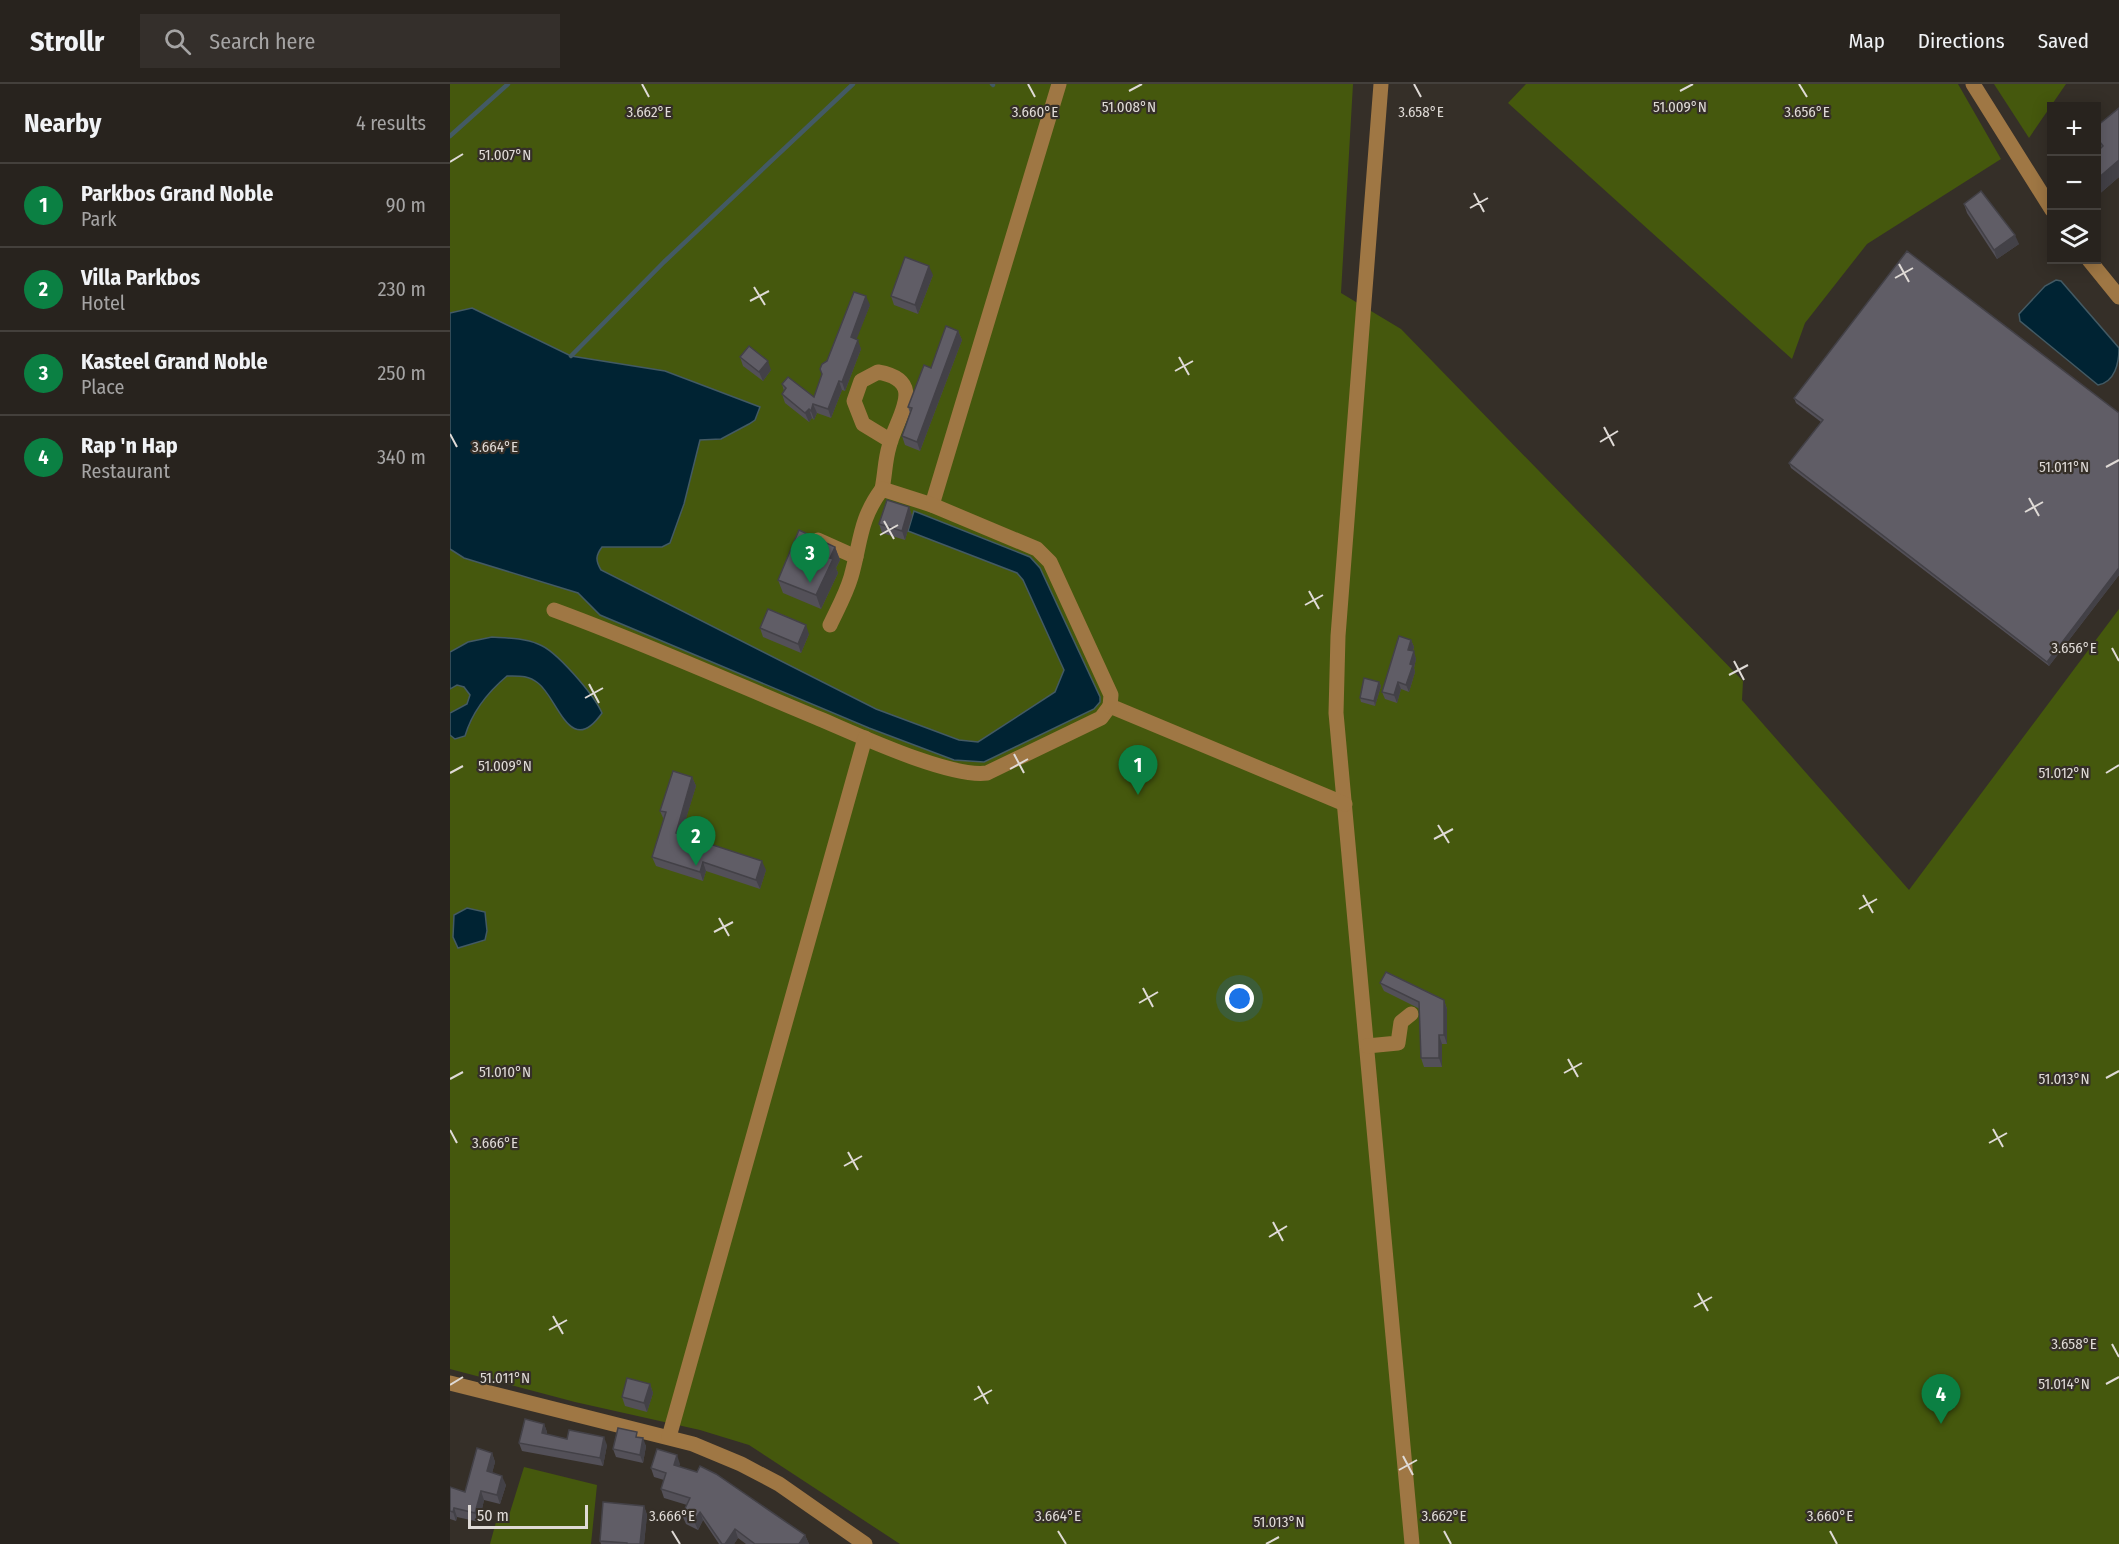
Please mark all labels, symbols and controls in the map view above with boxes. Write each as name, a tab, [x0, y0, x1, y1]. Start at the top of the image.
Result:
search box	[140, 14, 560, 68]
text: Strollr	[30, 25, 104, 58]
icon: search	[161, 25, 194, 58]
text: Search here	[209, 28, 315, 55]
text: Map	[1848, 28, 1885, 54]
text: Directions	[1918, 28, 2005, 54]
text: Saved	[2038, 28, 2089, 54]
text: 51.008°N	[1102, 98, 1156, 116]
text: 51.009°N	[1653, 98, 1707, 116]
map controls	[2047, 102, 2101, 264]
button: +	[2047, 102, 2101, 156]
text: 3.662°E	[626, 103, 672, 121]
text: 3.660°E	[1012, 103, 1058, 121]
text: 3.658°E	[1398, 103, 1444, 121]
text: 3.656°E	[1784, 103, 1830, 121]
text: Nearby	[24, 108, 101, 139]
text: 4 results	[356, 111, 426, 135]
text: 51.007°N	[479, 146, 531, 164]
button: −	[2047, 156, 2101, 210]
text: Parkbos Grand Noble	[81, 180, 273, 207]
text: 1	[39, 193, 48, 217]
text: 90 m	[386, 193, 426, 217]
text: Park	[81, 207, 117, 231]
button: layers	[2047, 210, 2101, 264]
text: Villa Parkbos	[81, 264, 200, 291]
text: 2	[39, 277, 48, 301]
text: 230 m	[378, 277, 426, 301]
text: Hotel	[81, 291, 125, 315]
text: Kasteel Grand Noble	[81, 348, 268, 375]
text: 3	[39, 361, 48, 385]
text: 250 m	[378, 361, 426, 385]
text: Place	[81, 375, 124, 399]
text: Rap 'n Hap	[81, 432, 178, 459]
text: 3.664°E	[472, 438, 518, 456]
text: 4	[38, 445, 49, 469]
text: 340 m	[377, 445, 426, 469]
text: 51.011°N	[2039, 458, 2089, 476]
text: Restaurant	[81, 459, 170, 483]
pin: 3	[790, 534, 830, 583]
text: 3.656°E	[2051, 639, 2097, 657]
pin: 1	[1118, 746, 1158, 795]
text: 51.009°N	[478, 757, 532, 775]
text: 51.012°N	[2038, 764, 2090, 782]
pin: 2	[676, 816, 716, 866]
your location	[1225, 984, 1254, 1013]
text: 51.010°N	[479, 1063, 531, 1081]
text: 51.013°N	[2038, 1070, 2090, 1088]
text: 3.666°E	[472, 1134, 518, 1152]
text: 3.658°E	[2051, 1335, 2097, 1353]
text: 51.011°N	[480, 1369, 530, 1387]
pin: 4	[1922, 1374, 1960, 1424]
text: 51.014°N	[2038, 1375, 2090, 1393]
scale bar	[468, 1502, 588, 1530]
text: 50 m	[477, 1506, 509, 1525]
text: 3.666°E	[649, 1507, 695, 1525]
text: 3.664°E	[1035, 1507, 1081, 1525]
text: 3.662°E	[1421, 1507, 1467, 1525]
text: 3.660°E	[1807, 1507, 1853, 1525]
text: 51.013°N	[1253, 1513, 1305, 1531]

